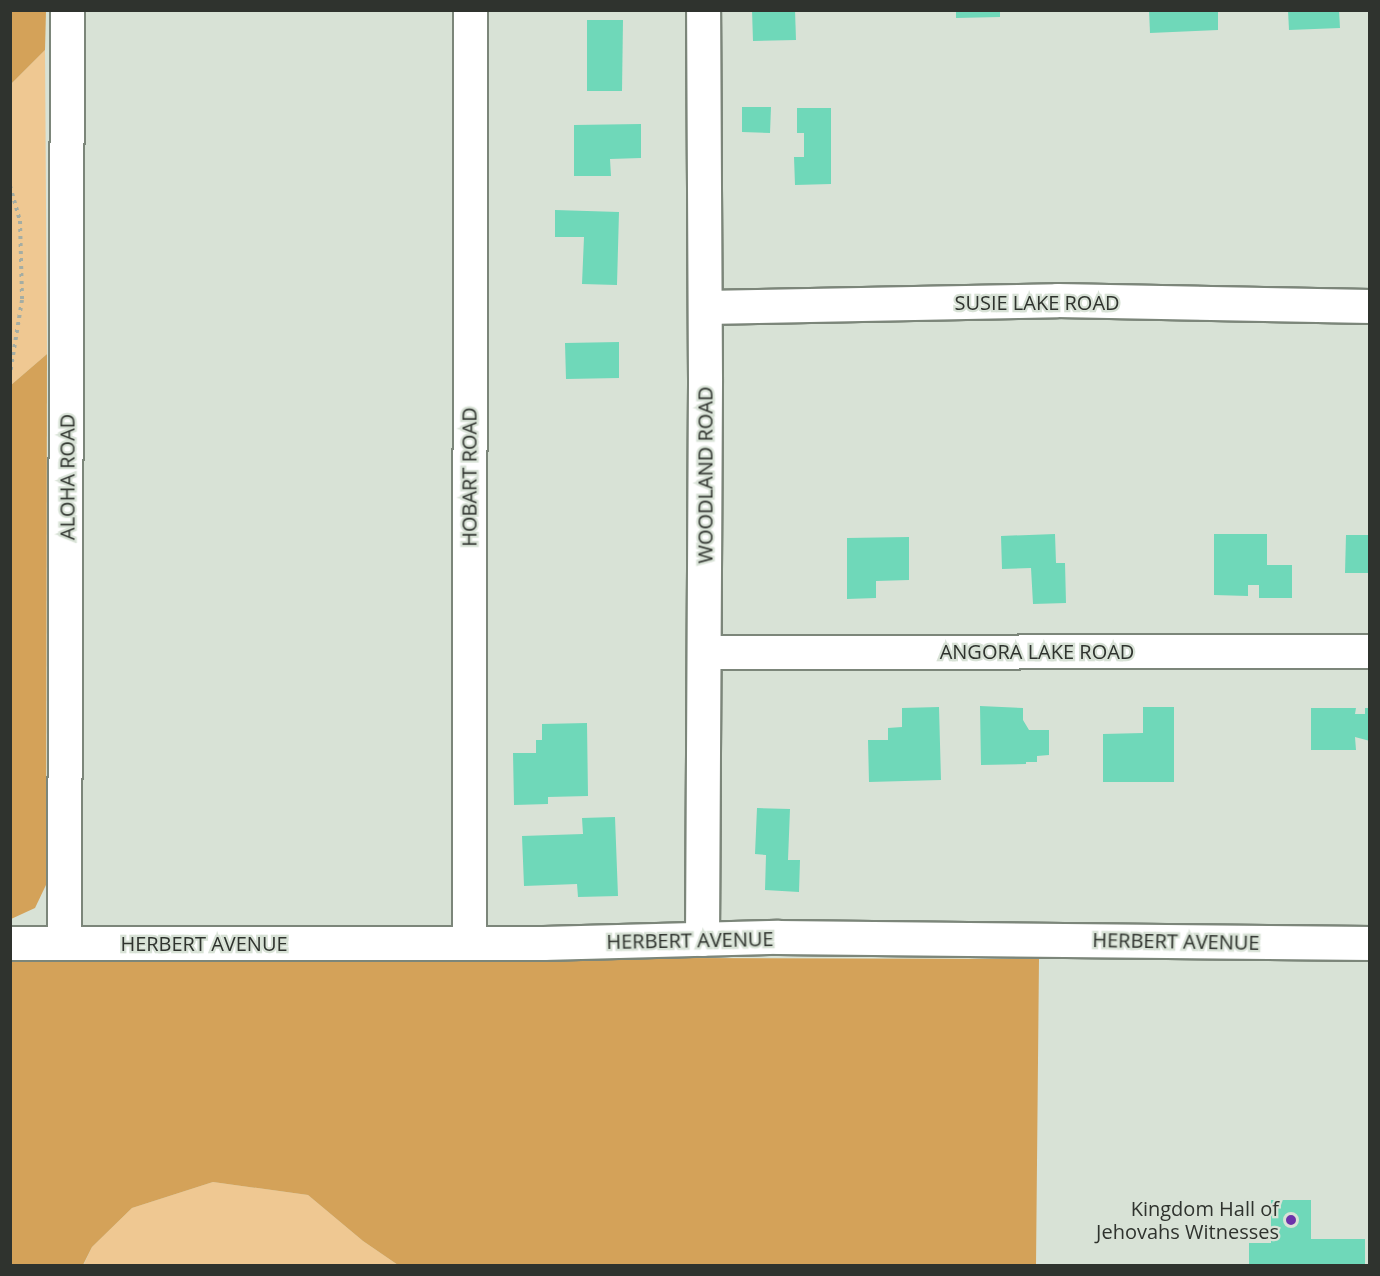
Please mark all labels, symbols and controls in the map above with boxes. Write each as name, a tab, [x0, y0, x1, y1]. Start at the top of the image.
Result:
street label: SUSIE LAKE ROAD	[954, 290, 1120, 314]
street label: WOODLAND ROAD	[693, 386, 717, 564]
street label: HOBART ROAD	[457, 407, 481, 547]
street label: ALOHA ROAD	[55, 414, 79, 540]
street label: ANGORA LAKE ROAD	[940, 639, 1134, 663]
street label: HERBERT AVENUE	[606, 927, 774, 953]
street label: HERBERT AVENUE	[1092, 928, 1260, 954]
street label: HERBERT AVENUE	[120, 931, 288, 955]
place label: Kingdom Hall of Jehovahs Witnesses	[1096, 1196, 1279, 1243]
marker: Kingdom Hall of Jehovahs Witnesses	[1284, 1213, 1298, 1227]

